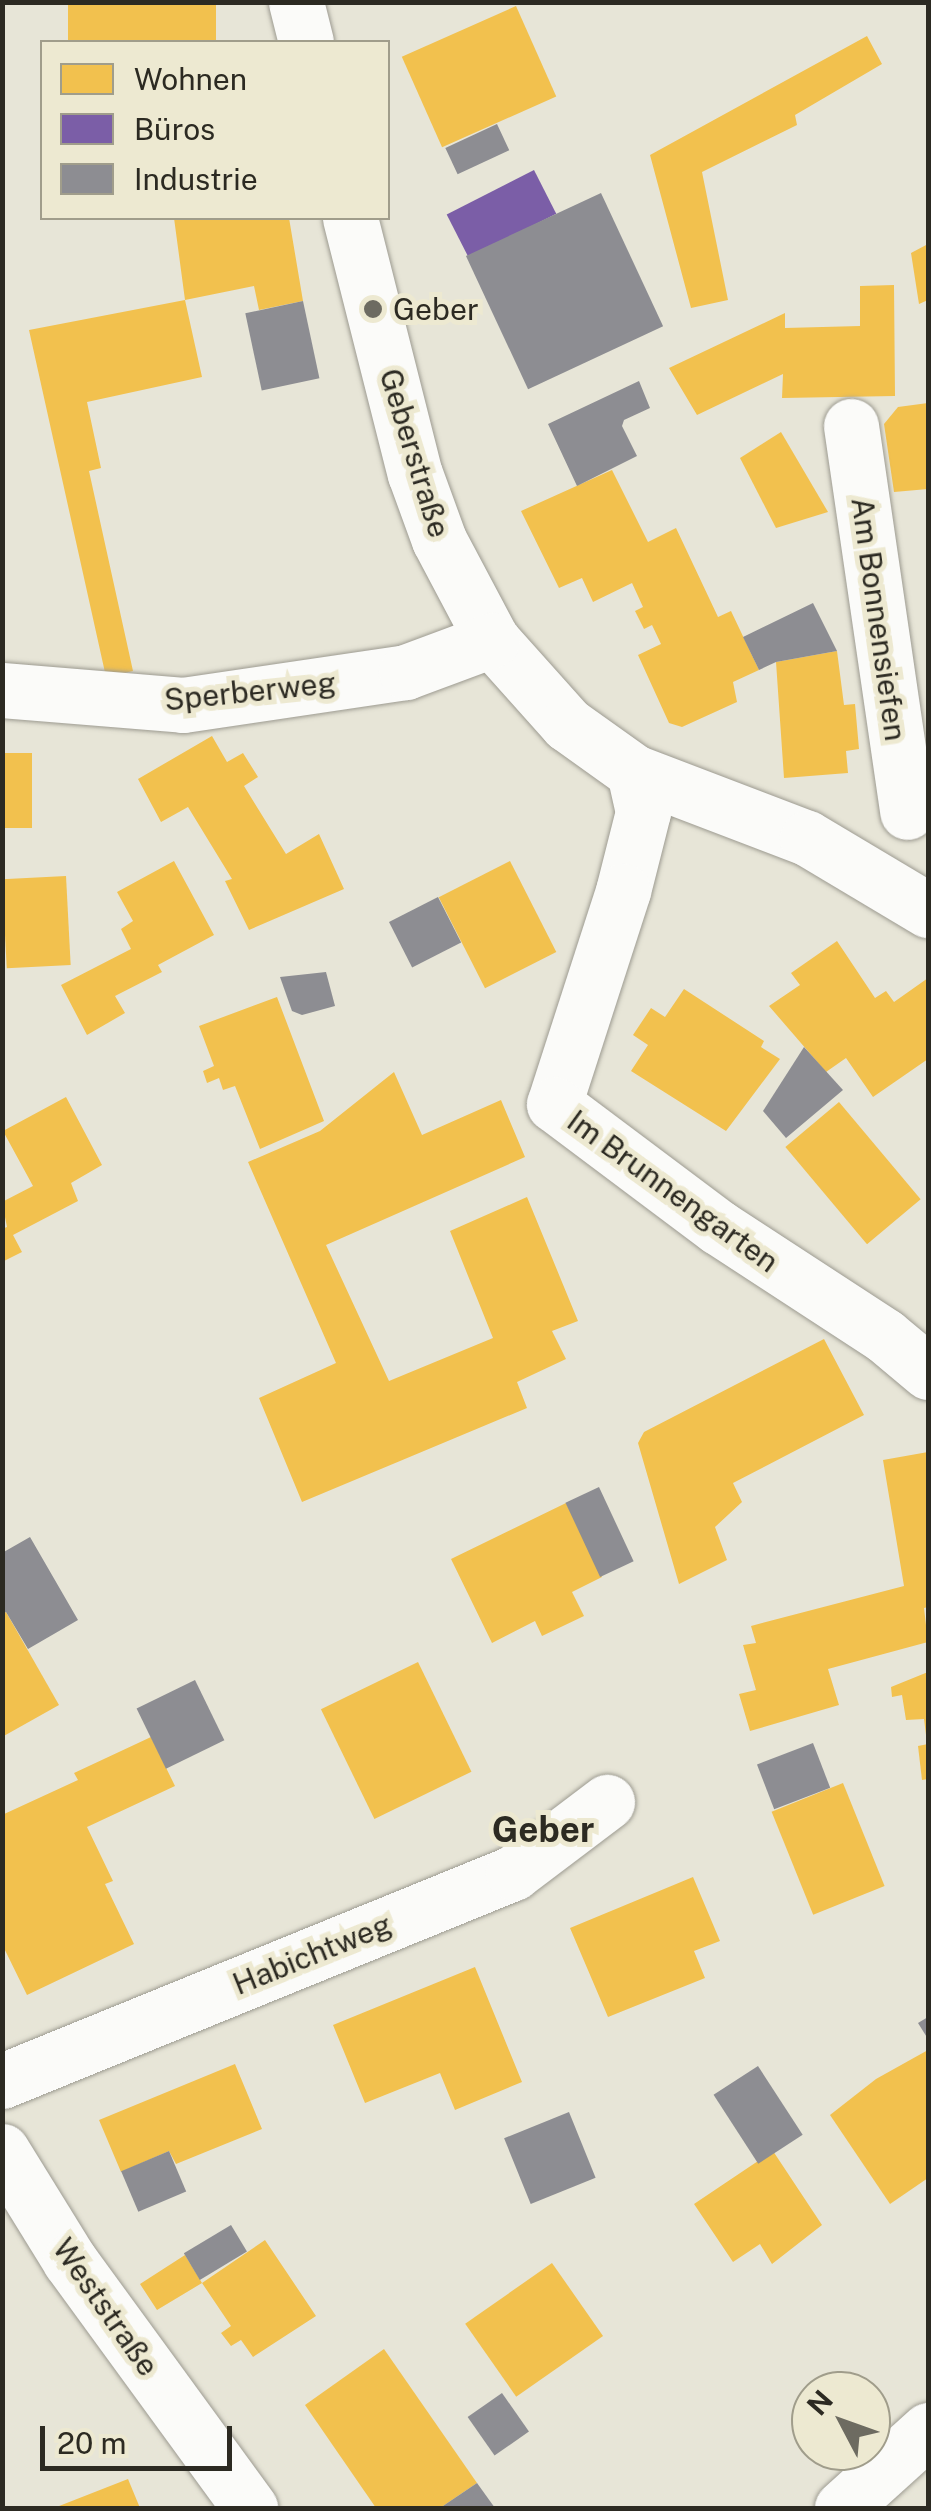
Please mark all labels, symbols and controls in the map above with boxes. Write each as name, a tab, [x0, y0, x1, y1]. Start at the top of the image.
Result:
legend	[40, 40, 390, 220]
text: Wohnen	[134, 61, 247, 97]
text: Büros	[134, 111, 215, 147]
text: Industrie	[134, 161, 258, 197]
place label: Geber	[393, 291, 479, 327]
marker: Geber	[362, 298, 384, 320]
street label: Geberstraße	[372, 364, 458, 542]
street label: Am Bonnensiefen	[844, 495, 914, 743]
street label: Sperberweg	[162, 664, 338, 718]
street label: Im Brunnengarten	[561, 1102, 785, 1280]
district label: Geber	[492, 1809, 594, 1851]
street label: Habichtweg	[227, 1906, 397, 2002]
street label: Weststraße	[45, 2231, 167, 2383]
north arrow	[791, 2371, 891, 2471]
text: N	[800, 2383, 839, 2421]
scale bar	[45, 2406, 238, 2468]
text: 20 m	[57, 2425, 126, 2461]

